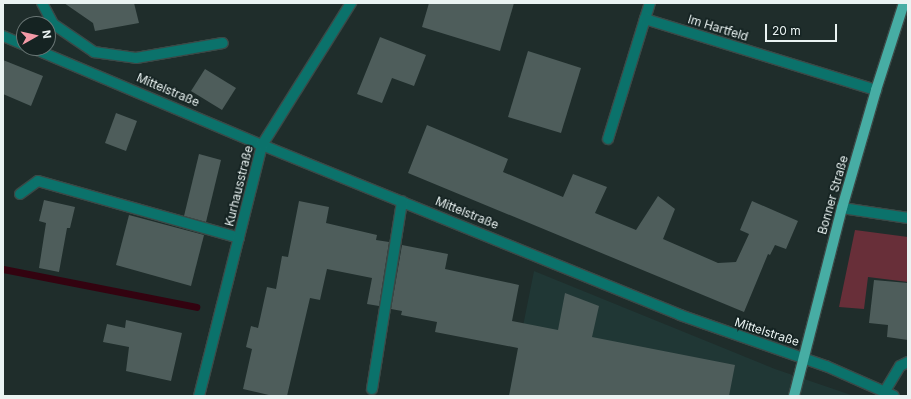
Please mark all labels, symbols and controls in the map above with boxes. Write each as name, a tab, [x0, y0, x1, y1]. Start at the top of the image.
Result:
street label: Im Hartfeld	[686, 12, 750, 44]
north arrow	[16, 16, 56, 56]
scale bar	[767, 16, 839, 42]
text: 20 m	[772, 23, 801, 38]
text: N	[39, 29, 54, 40]
street label: Mittelstraße	[134, 70, 202, 110]
street label: Kurhausstraße	[222, 144, 256, 228]
street label: Bonner Straße	[815, 154, 851, 236]
street label: Mittelstraße	[433, 194, 501, 232]
street label: Mittelstraße	[733, 315, 801, 349]

